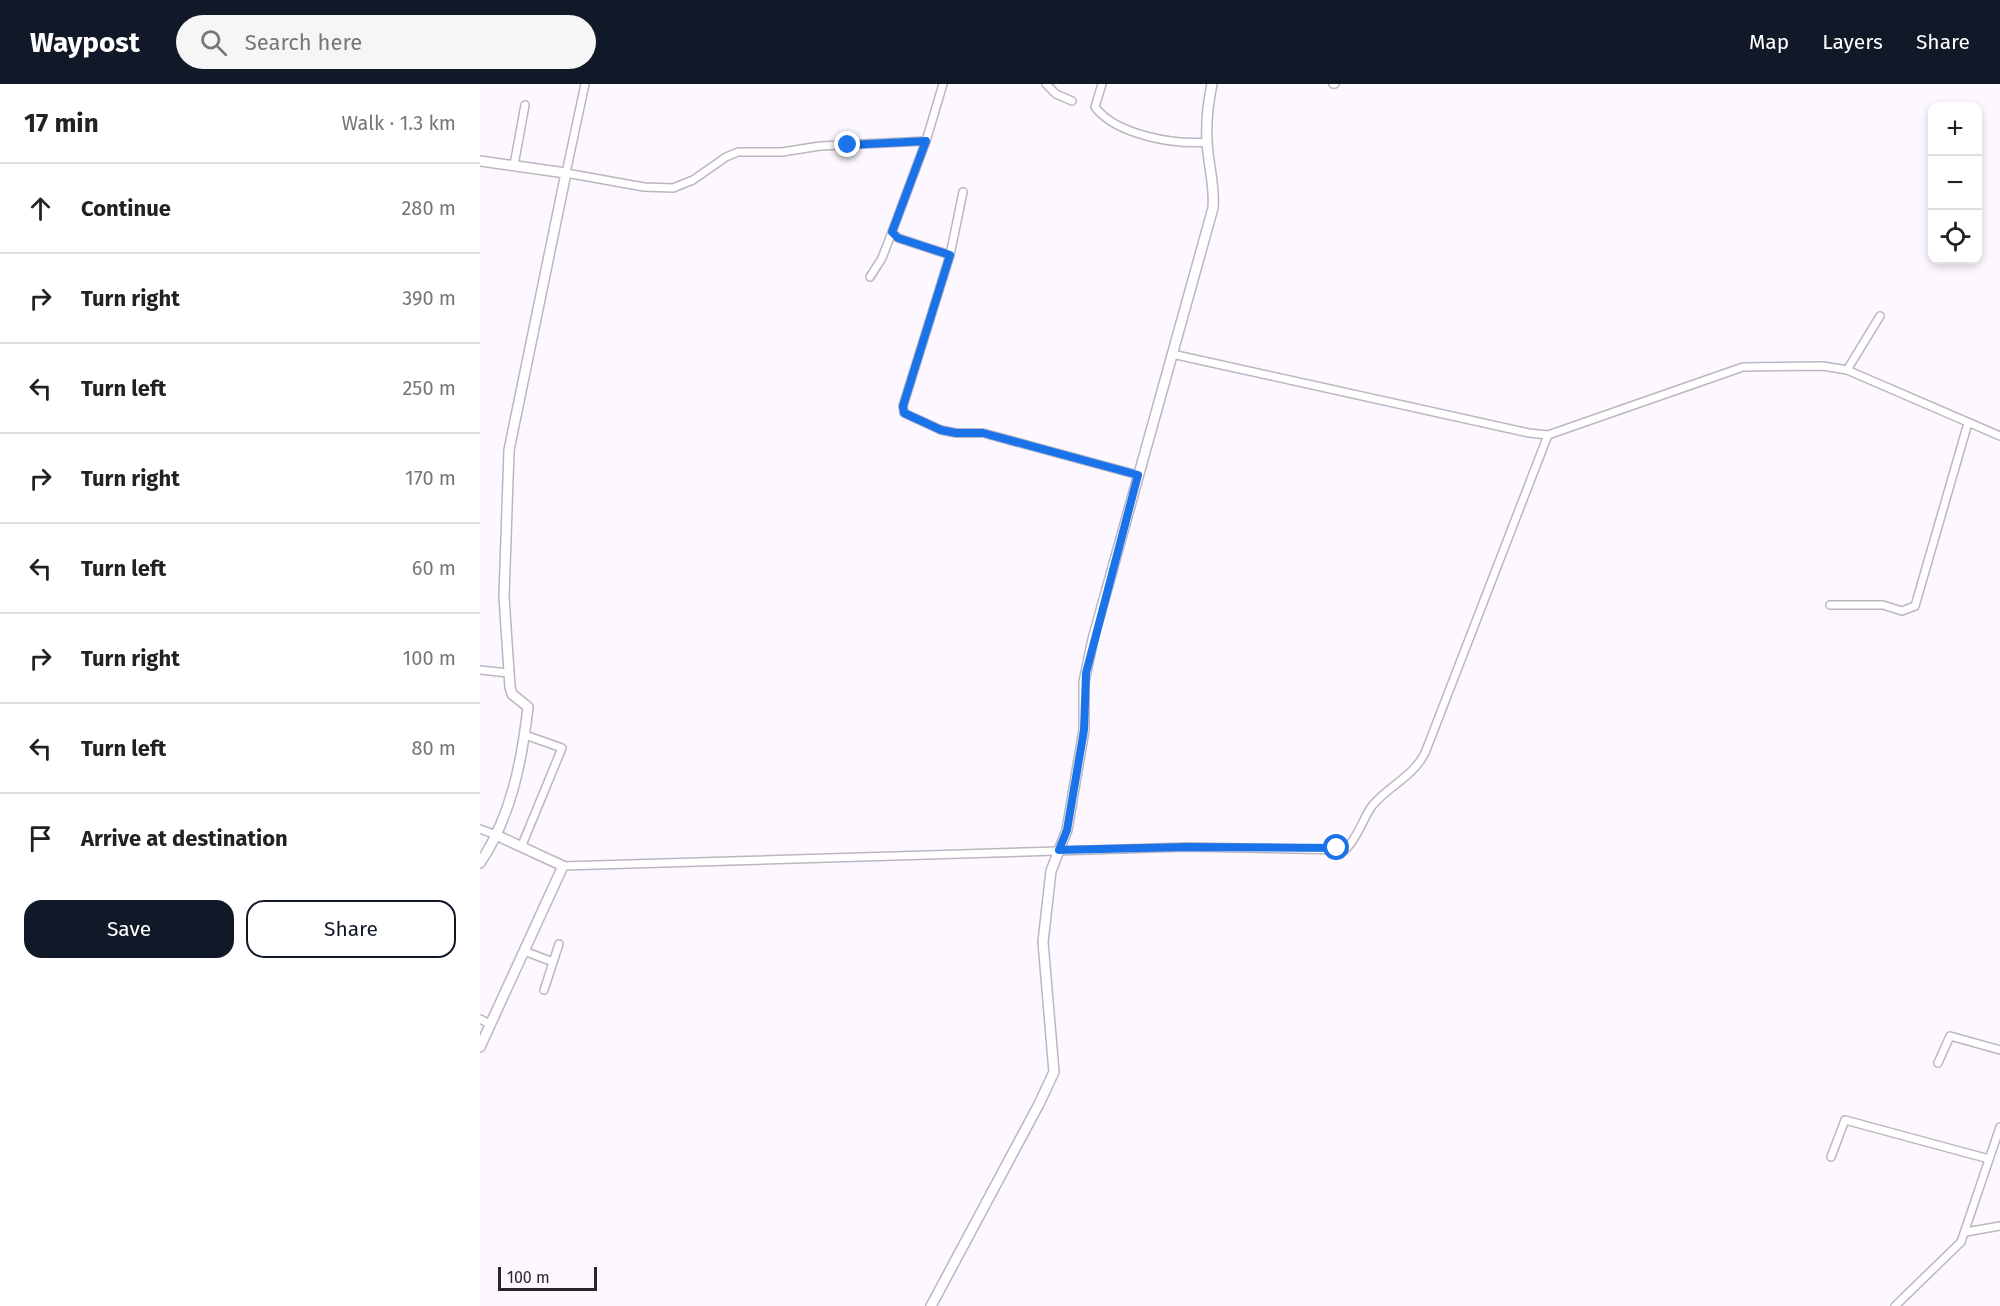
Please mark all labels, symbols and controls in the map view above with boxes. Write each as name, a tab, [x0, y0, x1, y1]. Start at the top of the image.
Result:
search box	[176, 15, 596, 69]
text: Waypost	[30, 26, 140, 59]
icon: search	[197, 26, 230, 59]
text: Search here	[245, 29, 362, 56]
text: Map	[1749, 29, 1789, 55]
text: Layers	[1822, 29, 1883, 55]
text: Share	[1916, 29, 1970, 55]
map controls	[1928, 102, 1982, 264]
button: +	[1928, 102, 1982, 156]
text: 17 min	[24, 108, 99, 139]
text: Walk · 1.3 km	[342, 111, 456, 135]
route end	[834, 131, 860, 157]
button: −	[1928, 156, 1982, 210]
icon: ahead	[24, 192, 57, 225]
text: Continue	[81, 195, 171, 222]
text: 280 m	[401, 196, 456, 220]
button: locate	[1928, 210, 1982, 264]
icon: right	[24, 282, 57, 315]
text: Turn right	[81, 285, 180, 312]
text: 390 m	[402, 286, 456, 310]
icon: left	[24, 372, 57, 405]
text: Turn left	[81, 375, 166, 402]
text: 250 m	[402, 376, 456, 400]
icon: right	[24, 462, 57, 495]
text: Turn right	[81, 465, 180, 492]
text: 170 m	[405, 466, 456, 490]
icon: left	[24, 552, 57, 585]
text: Turn left	[81, 555, 166, 582]
text: 60 m	[412, 556, 456, 580]
icon: right	[24, 642, 57, 675]
text: Turn right	[81, 645, 180, 672]
text: 100 m	[403, 646, 456, 670]
icon: left	[24, 732, 57, 765]
text: Turn left	[81, 735, 166, 762]
text: 80 m	[411, 736, 456, 760]
icon: arrive	[24, 822, 57, 855]
text: Arrive at destination	[81, 825, 288, 852]
route start	[1323, 834, 1349, 860]
button: Save	[24, 900, 234, 958]
button: Share	[246, 900, 456, 958]
scale bar	[498, 1264, 597, 1292]
text: 100 m	[507, 1268, 550, 1287]

